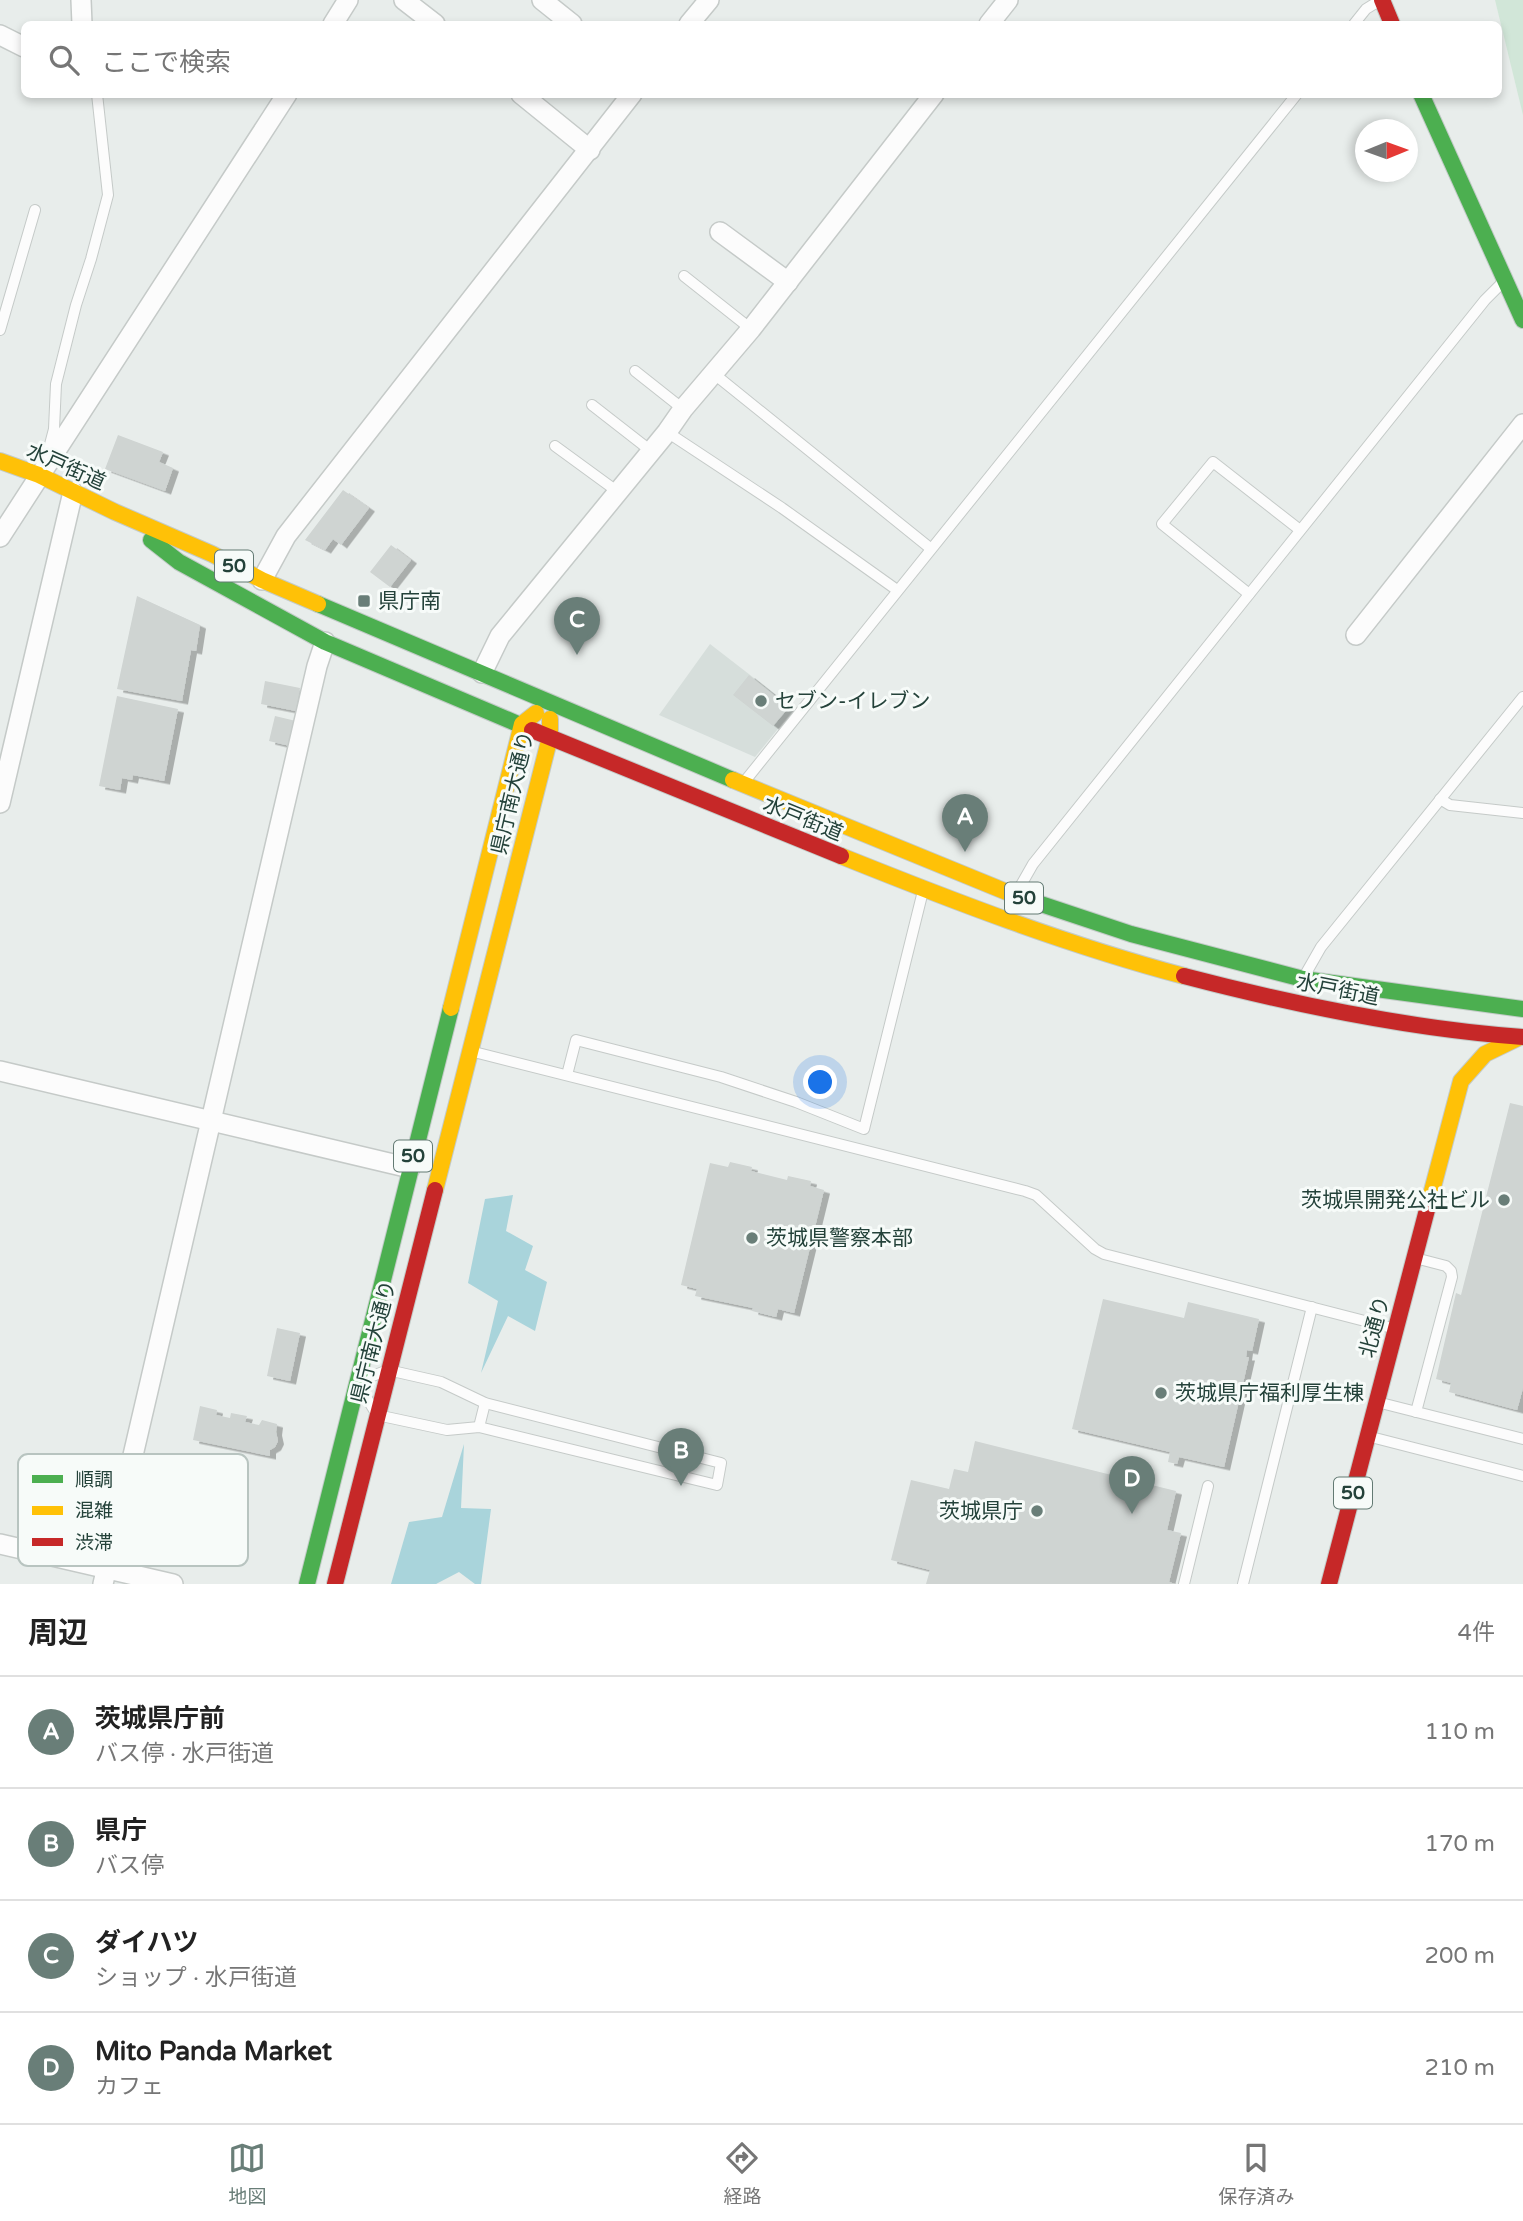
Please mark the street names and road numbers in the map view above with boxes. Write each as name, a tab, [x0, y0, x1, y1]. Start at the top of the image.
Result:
street label: 水戸街道	[23, 438, 109, 496]
road number: 50	[215, 551, 253, 582]
street label: 県庁南大通り	[487, 729, 539, 857]
street label: 水戸街道	[759, 792, 847, 846]
road number: 50	[1005, 882, 1043, 914]
street label: 水戸街道	[1294, 970, 1382, 1010]
road number: 50	[394, 1140, 432, 1172]
street label: 県庁南大通り	[347, 1278, 401, 1406]
street label: 北通り	[1355, 1293, 1395, 1361]
road number: 50	[1334, 1478, 1372, 1508]

